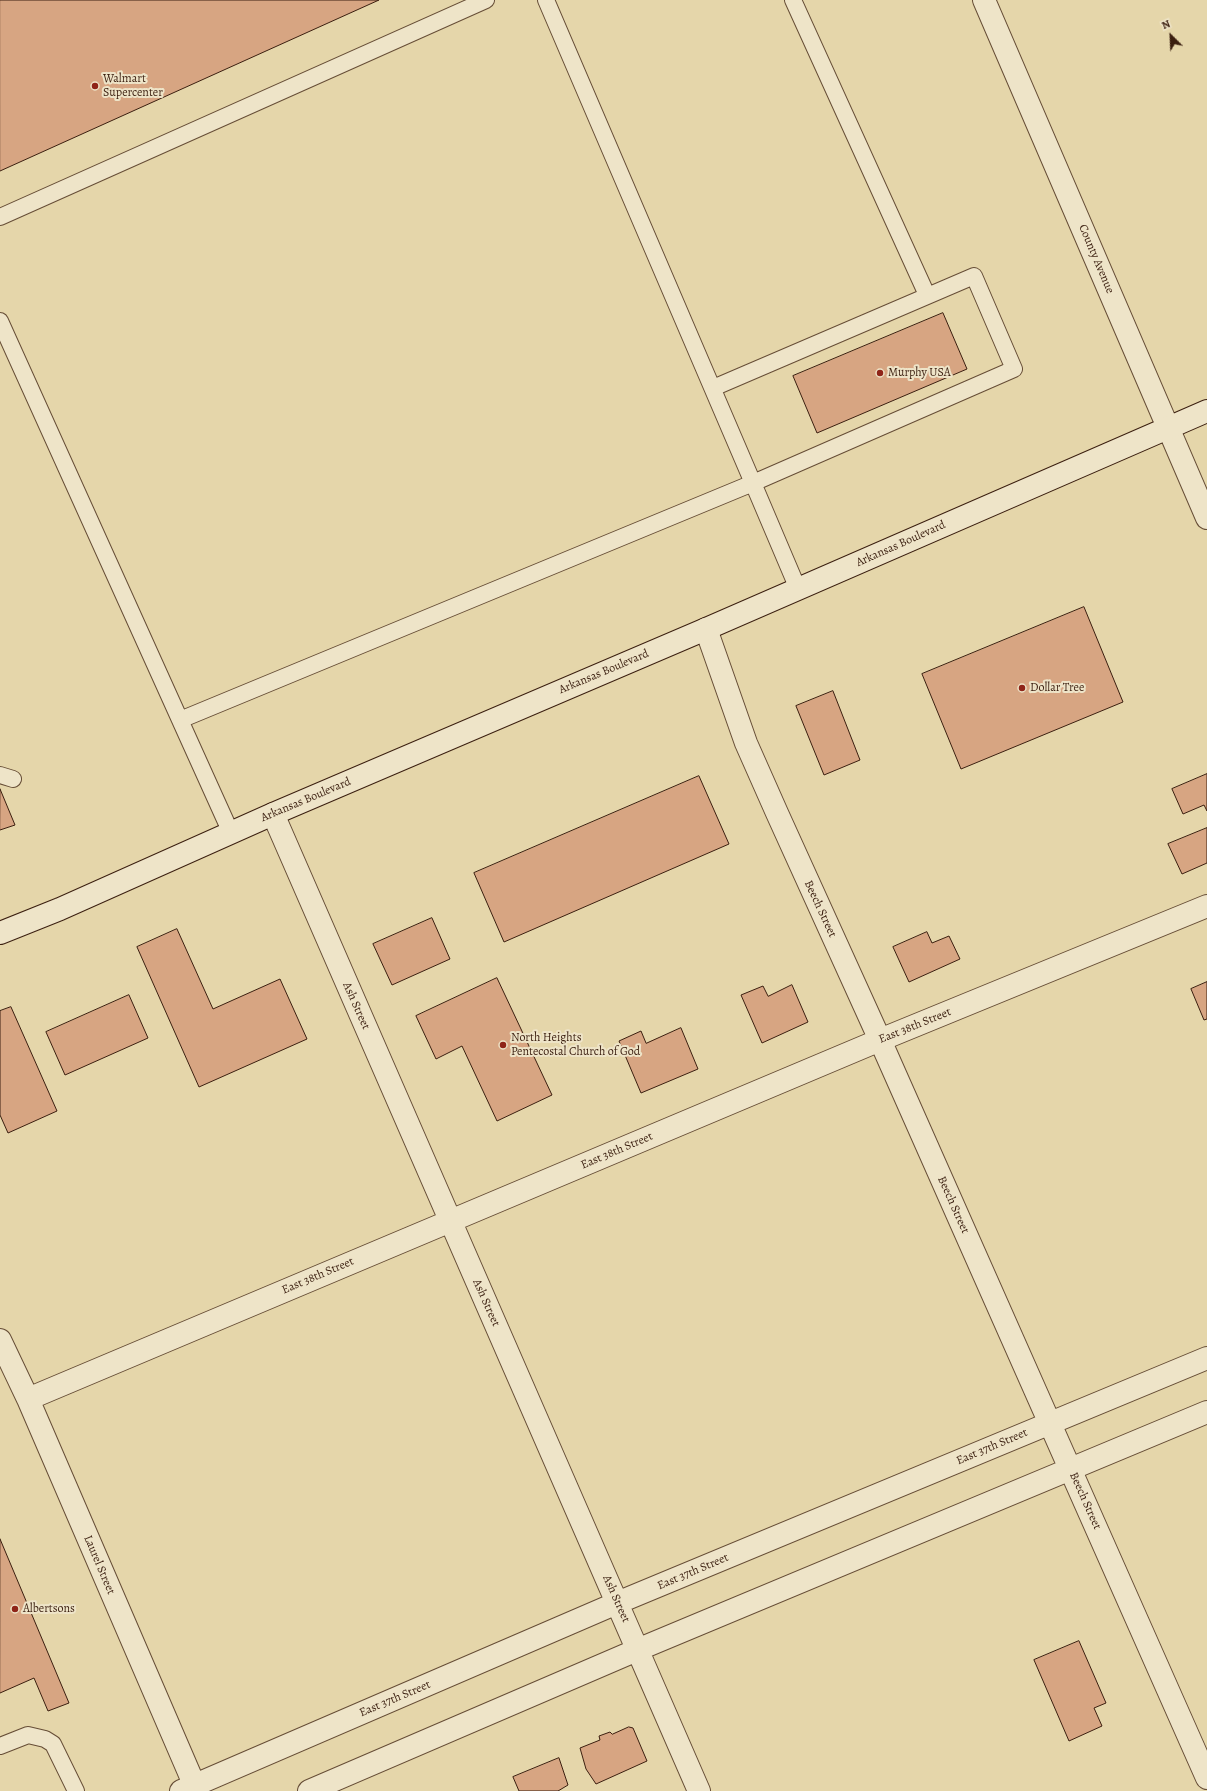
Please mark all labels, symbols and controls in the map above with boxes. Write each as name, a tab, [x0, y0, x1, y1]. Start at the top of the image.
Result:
north arrow	[1151, 16, 1191, 56]
text: N	[1159, 16, 1173, 33]
place label: Walmart Supercenter	[103, 72, 163, 100]
marker: Walmart Supercenter	[90, 81, 100, 91]
street label: County Avenue	[1075, 222, 1117, 296]
place label: Murphy USA	[888, 366, 951, 380]
marker: Murphy USA	[875, 368, 885, 378]
street label: Arkansas Boulevard	[854, 518, 948, 570]
street label: Arkansas Boulevard	[557, 647, 651, 697]
place label: Dollar Tree	[1030, 681, 1084, 695]
marker: Dollar Tree	[1017, 683, 1027, 693]
street label: Arkansas Boulevard	[259, 775, 353, 825]
street label: Beech Street	[801, 878, 839, 940]
street label: Ash Street	[339, 980, 373, 1032]
street label: East 38th Street	[877, 1005, 953, 1047]
place label: North Heights Pentecostal Church of God	[511, 1031, 640, 1059]
marker: North Heights Pentecostal Church of God	[498, 1040, 508, 1050]
street label: East 38th Street	[579, 1129, 655, 1173]
street label: Beech Street	[934, 1174, 972, 1236]
street label: East 38th Street	[280, 1254, 356, 1298]
street label: Ash Street	[469, 1277, 503, 1329]
street label: East 37th Street	[954, 1426, 1030, 1468]
street label: Beech Street	[1066, 1470, 1104, 1532]
street label: Laurel Street	[80, 1533, 118, 1597]
street label: East 37th Street	[655, 1551, 731, 1593]
street label: Ash Street	[599, 1573, 633, 1625]
place label: Albertsons	[23, 1602, 75, 1616]
marker: Albertsons	[10, 1604, 20, 1614]
street label: East 37th Street	[357, 1678, 433, 1720]

